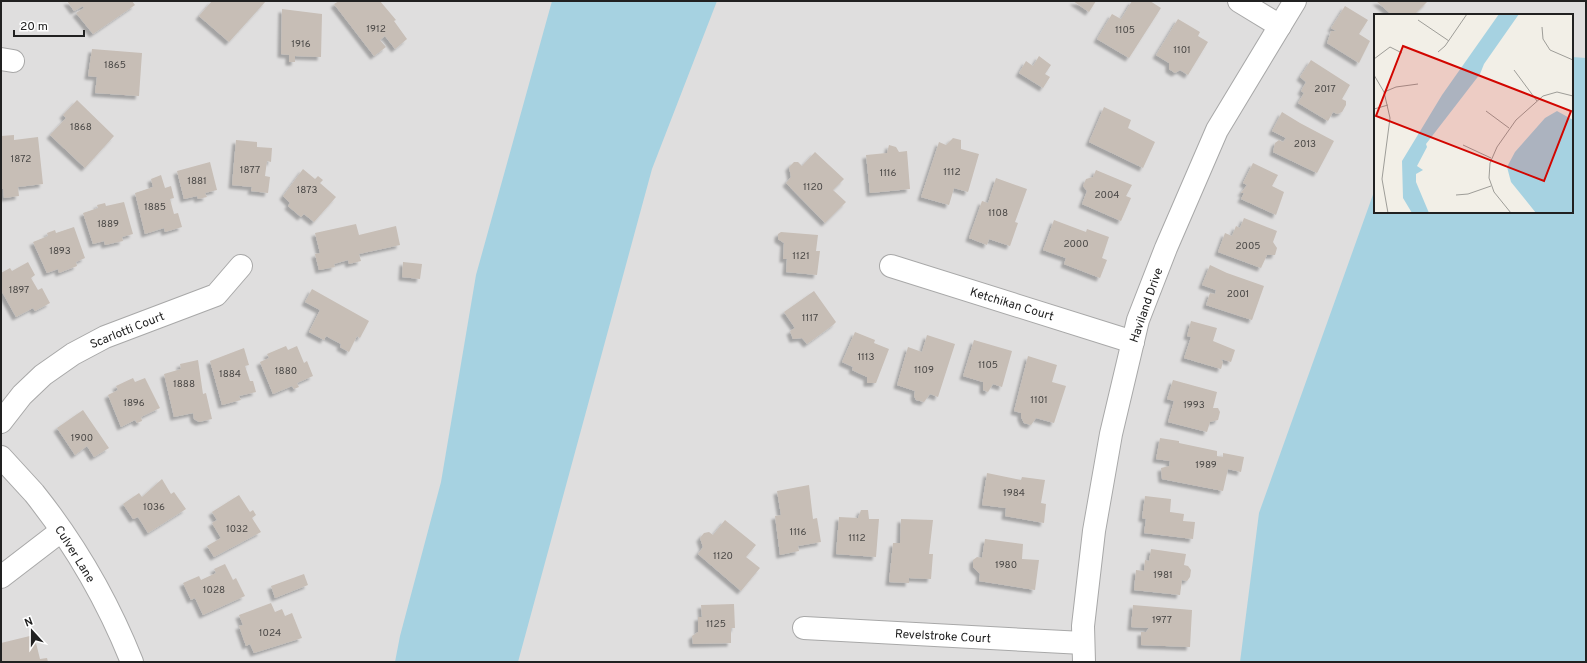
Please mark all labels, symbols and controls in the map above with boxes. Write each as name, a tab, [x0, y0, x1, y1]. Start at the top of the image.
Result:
scale bar	[14, 12, 84, 38]
inset map	[1374, 14, 1573, 213]
text: 20 m	[20, 19, 48, 35]
house number: 1912	[366, 23, 386, 36]
house number: 1105	[1115, 24, 1135, 37]
house number: 1916	[291, 38, 311, 51]
house number: 1101	[1173, 44, 1191, 57]
house number: 1865	[104, 59, 126, 72]
house number: 2017	[1314, 83, 1336, 96]
house number: 1868	[70, 121, 92, 134]
house number: 2013	[1294, 138, 1316, 151]
house number: 1872	[11, 153, 31, 166]
house number: 1877	[240, 164, 260, 177]
house number: 1112	[943, 166, 961, 179]
house number: 1116	[879, 167, 897, 180]
house number: 1881	[187, 175, 207, 188]
house number: 1120	[803, 181, 823, 194]
house number: 1873	[297, 184, 317, 197]
house number: 2004	[1094, 189, 1120, 202]
house number: 1885	[144, 201, 166, 214]
house number: 1108	[988, 207, 1008, 220]
house number: 1889	[97, 218, 119, 231]
house number: 2000	[1063, 238, 1089, 251]
house number: 2005	[1235, 240, 1261, 253]
house number: 1893	[49, 245, 71, 258]
house number: 1121	[792, 250, 810, 263]
street label: Haviland Drive	[1127, 266, 1167, 345]
house number: 1897	[9, 284, 29, 297]
street label: Ketchikan Court	[968, 285, 1056, 325]
house number: 2001	[1227, 288, 1249, 301]
street label: Scarlotti Court	[88, 309, 167, 353]
house number: 1117	[802, 312, 818, 325]
house number: 1113	[857, 351, 875, 364]
house number: 1105	[978, 359, 998, 372]
house number: 1109	[914, 364, 934, 377]
house number: 1880	[275, 365, 297, 378]
house number: 1884	[219, 368, 241, 381]
house number: 1888	[173, 378, 195, 391]
house number: 1101	[1030, 394, 1048, 407]
house number: 1896	[123, 397, 145, 410]
house number: 1993	[1183, 399, 1205, 412]
house number: 1900	[71, 432, 93, 445]
house number: 1989	[1195, 459, 1217, 472]
house number: 1984	[1003, 487, 1025, 500]
house number: 1036	[143, 501, 165, 514]
street label: Culver Lane	[50, 523, 98, 586]
house number: 1032	[226, 523, 248, 536]
house number: 1116	[789, 526, 807, 539]
house number: 1112	[848, 532, 866, 545]
house number: 1120	[713, 550, 733, 563]
house number: 1980	[995, 559, 1017, 572]
house number: 1981	[1153, 569, 1173, 582]
house number: 1028	[203, 584, 225, 597]
north arrow	[12, 611, 52, 651]
house number: 1977	[1152, 614, 1172, 627]
text: N	[23, 615, 35, 631]
house number: 1125	[706, 618, 726, 631]
street label: Revelstroke Court	[894, 626, 991, 648]
house number: 1024	[259, 627, 281, 640]

